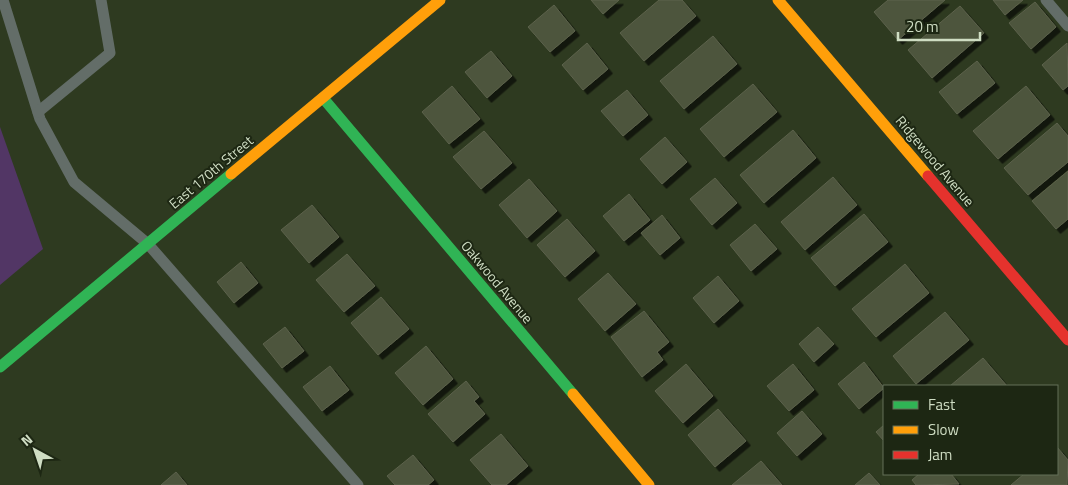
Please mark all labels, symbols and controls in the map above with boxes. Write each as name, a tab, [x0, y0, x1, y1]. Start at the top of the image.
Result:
scale bar	[898, 10, 980, 42]
text: 20 m	[906, 15, 939, 38]
street label: Ridgewood Avenue	[891, 111, 980, 211]
street label: East 170th Street	[164, 130, 257, 213]
street label: Oakwood Avenue	[456, 236, 538, 328]
legend	[883, 385, 1058, 475]
text: Fast	[928, 393, 956, 416]
text: Slow	[928, 418, 959, 441]
north arrow	[10, 425, 60, 475]
text: N	[16, 428, 37, 451]
text: Jam	[928, 443, 952, 466]

